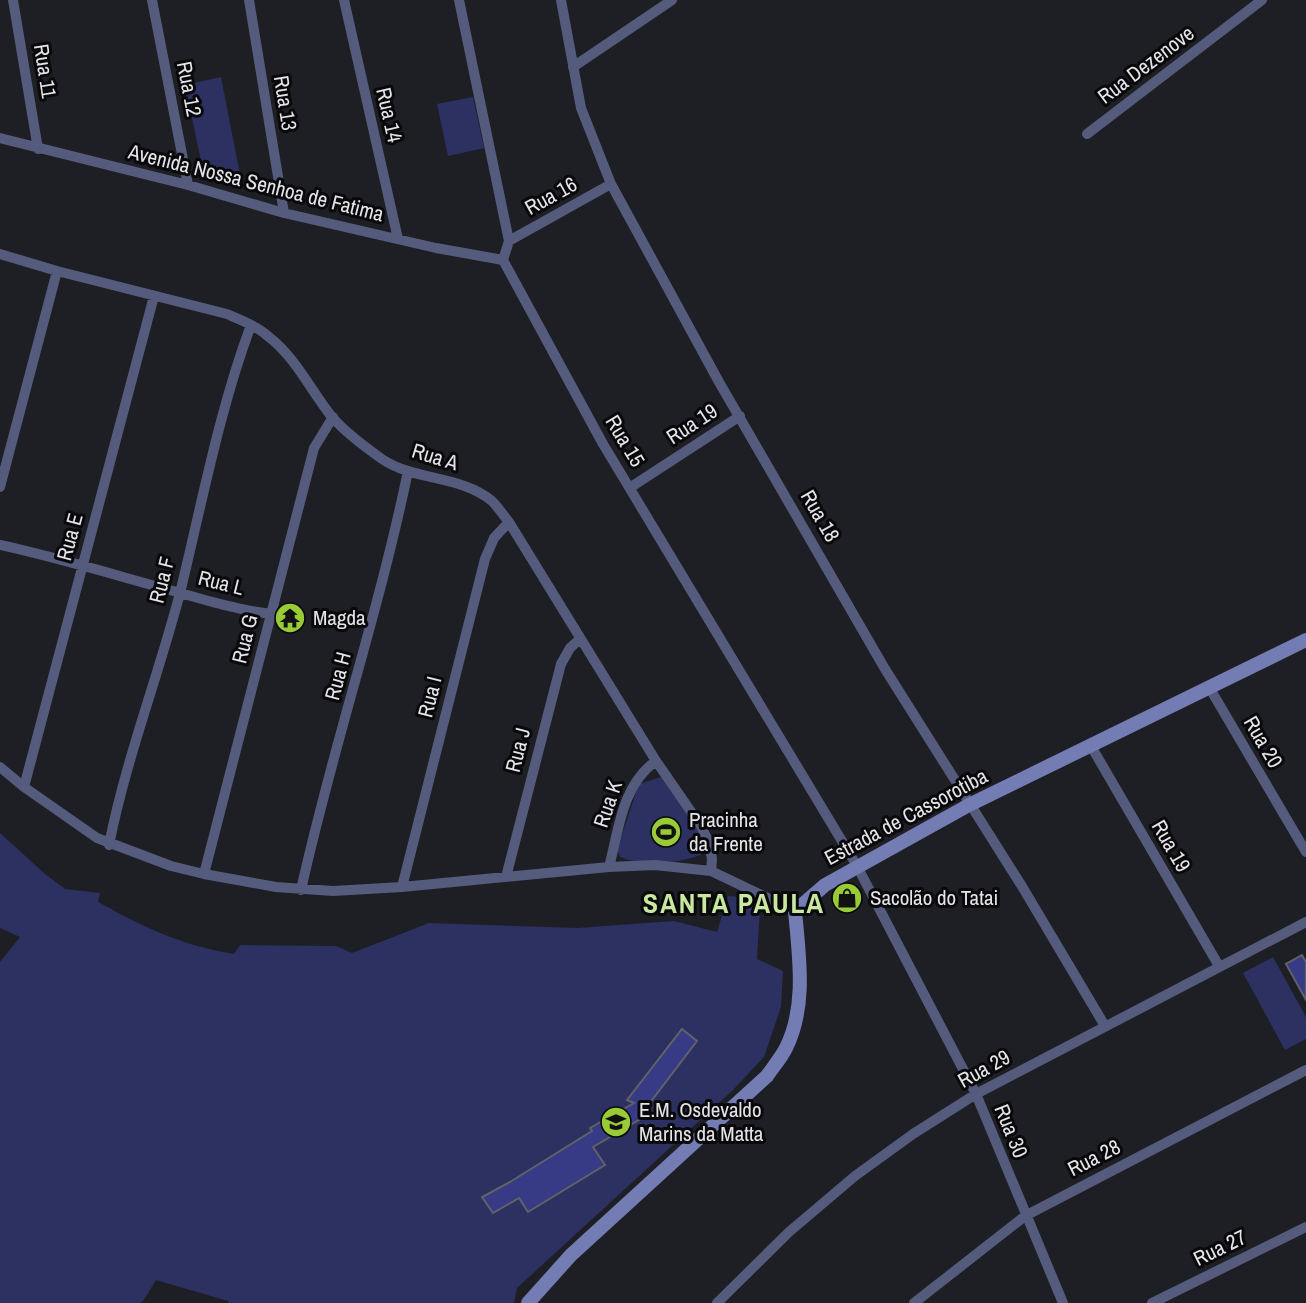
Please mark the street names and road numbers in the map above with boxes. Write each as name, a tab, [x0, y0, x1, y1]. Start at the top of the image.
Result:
street label: Rua Dezenove	[1091, 19, 1200, 110]
street label: Rua 11	[27, 42, 64, 100]
street label: Rua 12	[170, 59, 209, 119]
street label: Rua 13	[267, 73, 304, 133]
street label: Rua 14	[369, 85, 410, 146]
street label: Avenida Nossa Senhoa de Fatima	[124, 136, 387, 228]
street label: Rua 16	[519, 169, 582, 222]
street label: Rua 19	[661, 396, 723, 451]
street label: Rua 15	[599, 409, 652, 472]
street label: Rua A	[408, 436, 462, 477]
street label: Rua 18	[794, 484, 847, 547]
street label: Rua E	[49, 510, 90, 564]
street label: Rua F	[142, 554, 181, 606]
street label: Rua L	[195, 563, 247, 602]
street label: Rua G	[224, 611, 265, 667]
street label: Rua H	[317, 649, 358, 703]
street label: Rua I	[410, 673, 449, 720]
street label: Rua 20	[1237, 710, 1290, 773]
street label: Rua J	[498, 725, 537, 775]
street label: Estrada de Cassorotiba	[819, 761, 993, 872]
street label: Rua K	[586, 776, 629, 831]
street label: Rua 19	[1145, 814, 1198, 877]
street label: Rua 29	[952, 1042, 1015, 1095]
street label: Rua 30	[988, 1100, 1035, 1162]
street label: Rua 28	[1062, 1132, 1125, 1183]
street label: Rua 27	[1188, 1222, 1251, 1273]

